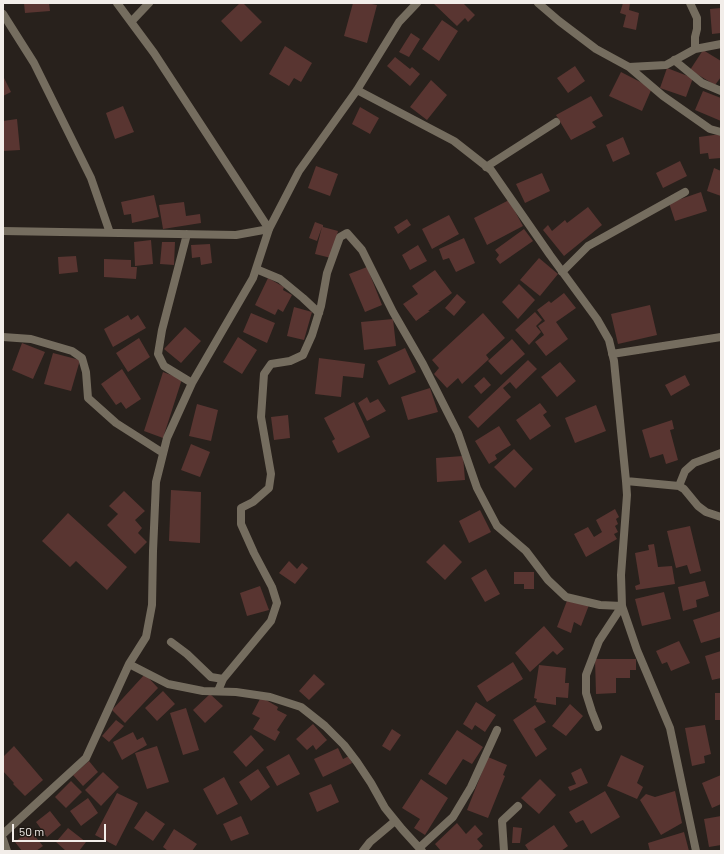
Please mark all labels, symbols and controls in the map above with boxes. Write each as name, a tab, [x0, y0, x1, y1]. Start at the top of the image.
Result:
scale bar	[14, 816, 108, 842]
text: 50 m	[19, 824, 44, 838]

